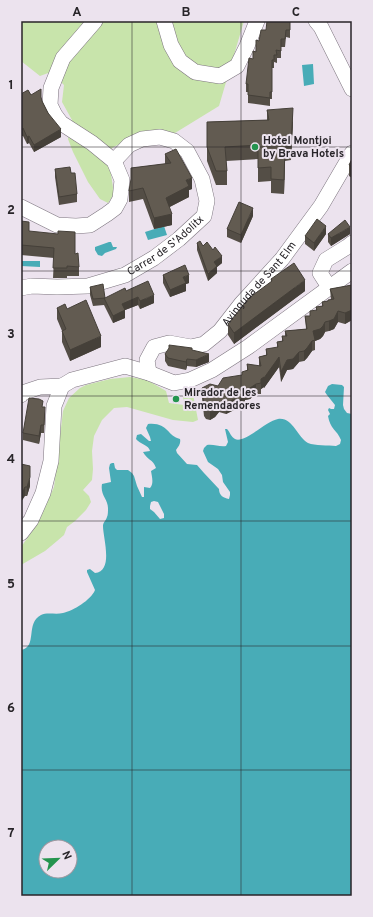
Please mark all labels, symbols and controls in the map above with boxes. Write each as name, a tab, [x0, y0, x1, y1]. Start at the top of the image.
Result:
text: A	[72, 5, 82, 21]
text: B	[182, 5, 191, 21]
text: C	[292, 5, 300, 21]
text: 1	[8, 78, 14, 94]
place label: Hotel Montjoi by Brava Hotels	[263, 134, 344, 161]
marker: Hotel Montjoi by Brava Hotels	[250, 142, 260, 152]
text: 2	[7, 203, 15, 219]
street label: Carrer de S'Adolitx	[125, 212, 207, 279]
street label: Avinguda de Sant Elm	[219, 239, 299, 329]
text: 3	[7, 327, 15, 343]
place label: Mirador de les Remendadores	[184, 386, 261, 413]
marker: Mirador de les Remendadores	[171, 394, 181, 404]
text: 4	[7, 452, 15, 468]
text: 5	[7, 577, 15, 593]
text: 6	[7, 701, 15, 717]
text: 7	[8, 826, 15, 842]
north arrow	[38, 839, 78, 879]
text: N	[58, 849, 74, 862]

